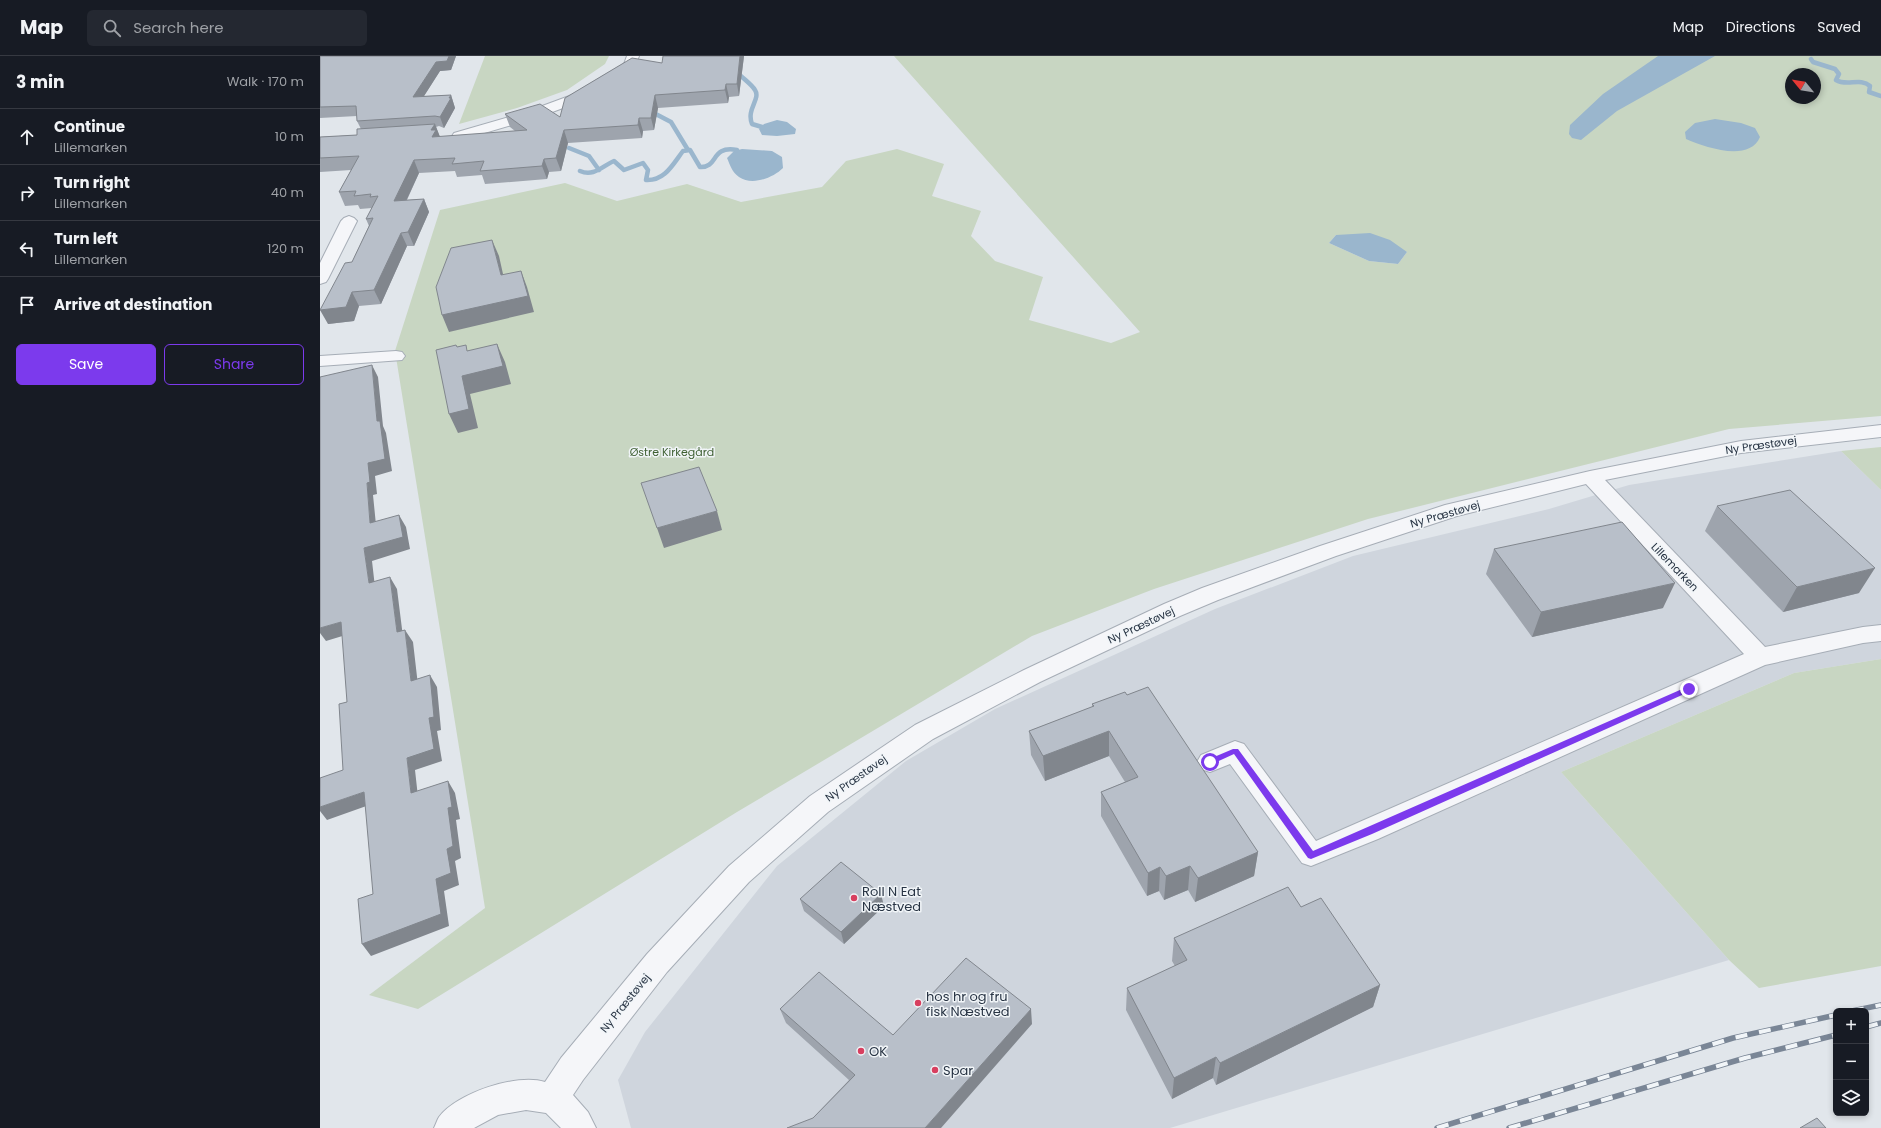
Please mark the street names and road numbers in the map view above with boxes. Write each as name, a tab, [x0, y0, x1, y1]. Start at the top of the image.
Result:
street label: Ny Præstøvej	[1724, 432, 1798, 458]
street label: Ny Præstøvej	[1408, 496, 1482, 532]
street label: Lillemarken	[1648, 539, 1702, 595]
street label: Ny Præstøvej	[1105, 602, 1177, 647]
street label: Ny Præstøvej	[822, 751, 890, 805]
street label: Ny Præstøvej	[596, 970, 654, 1036]

